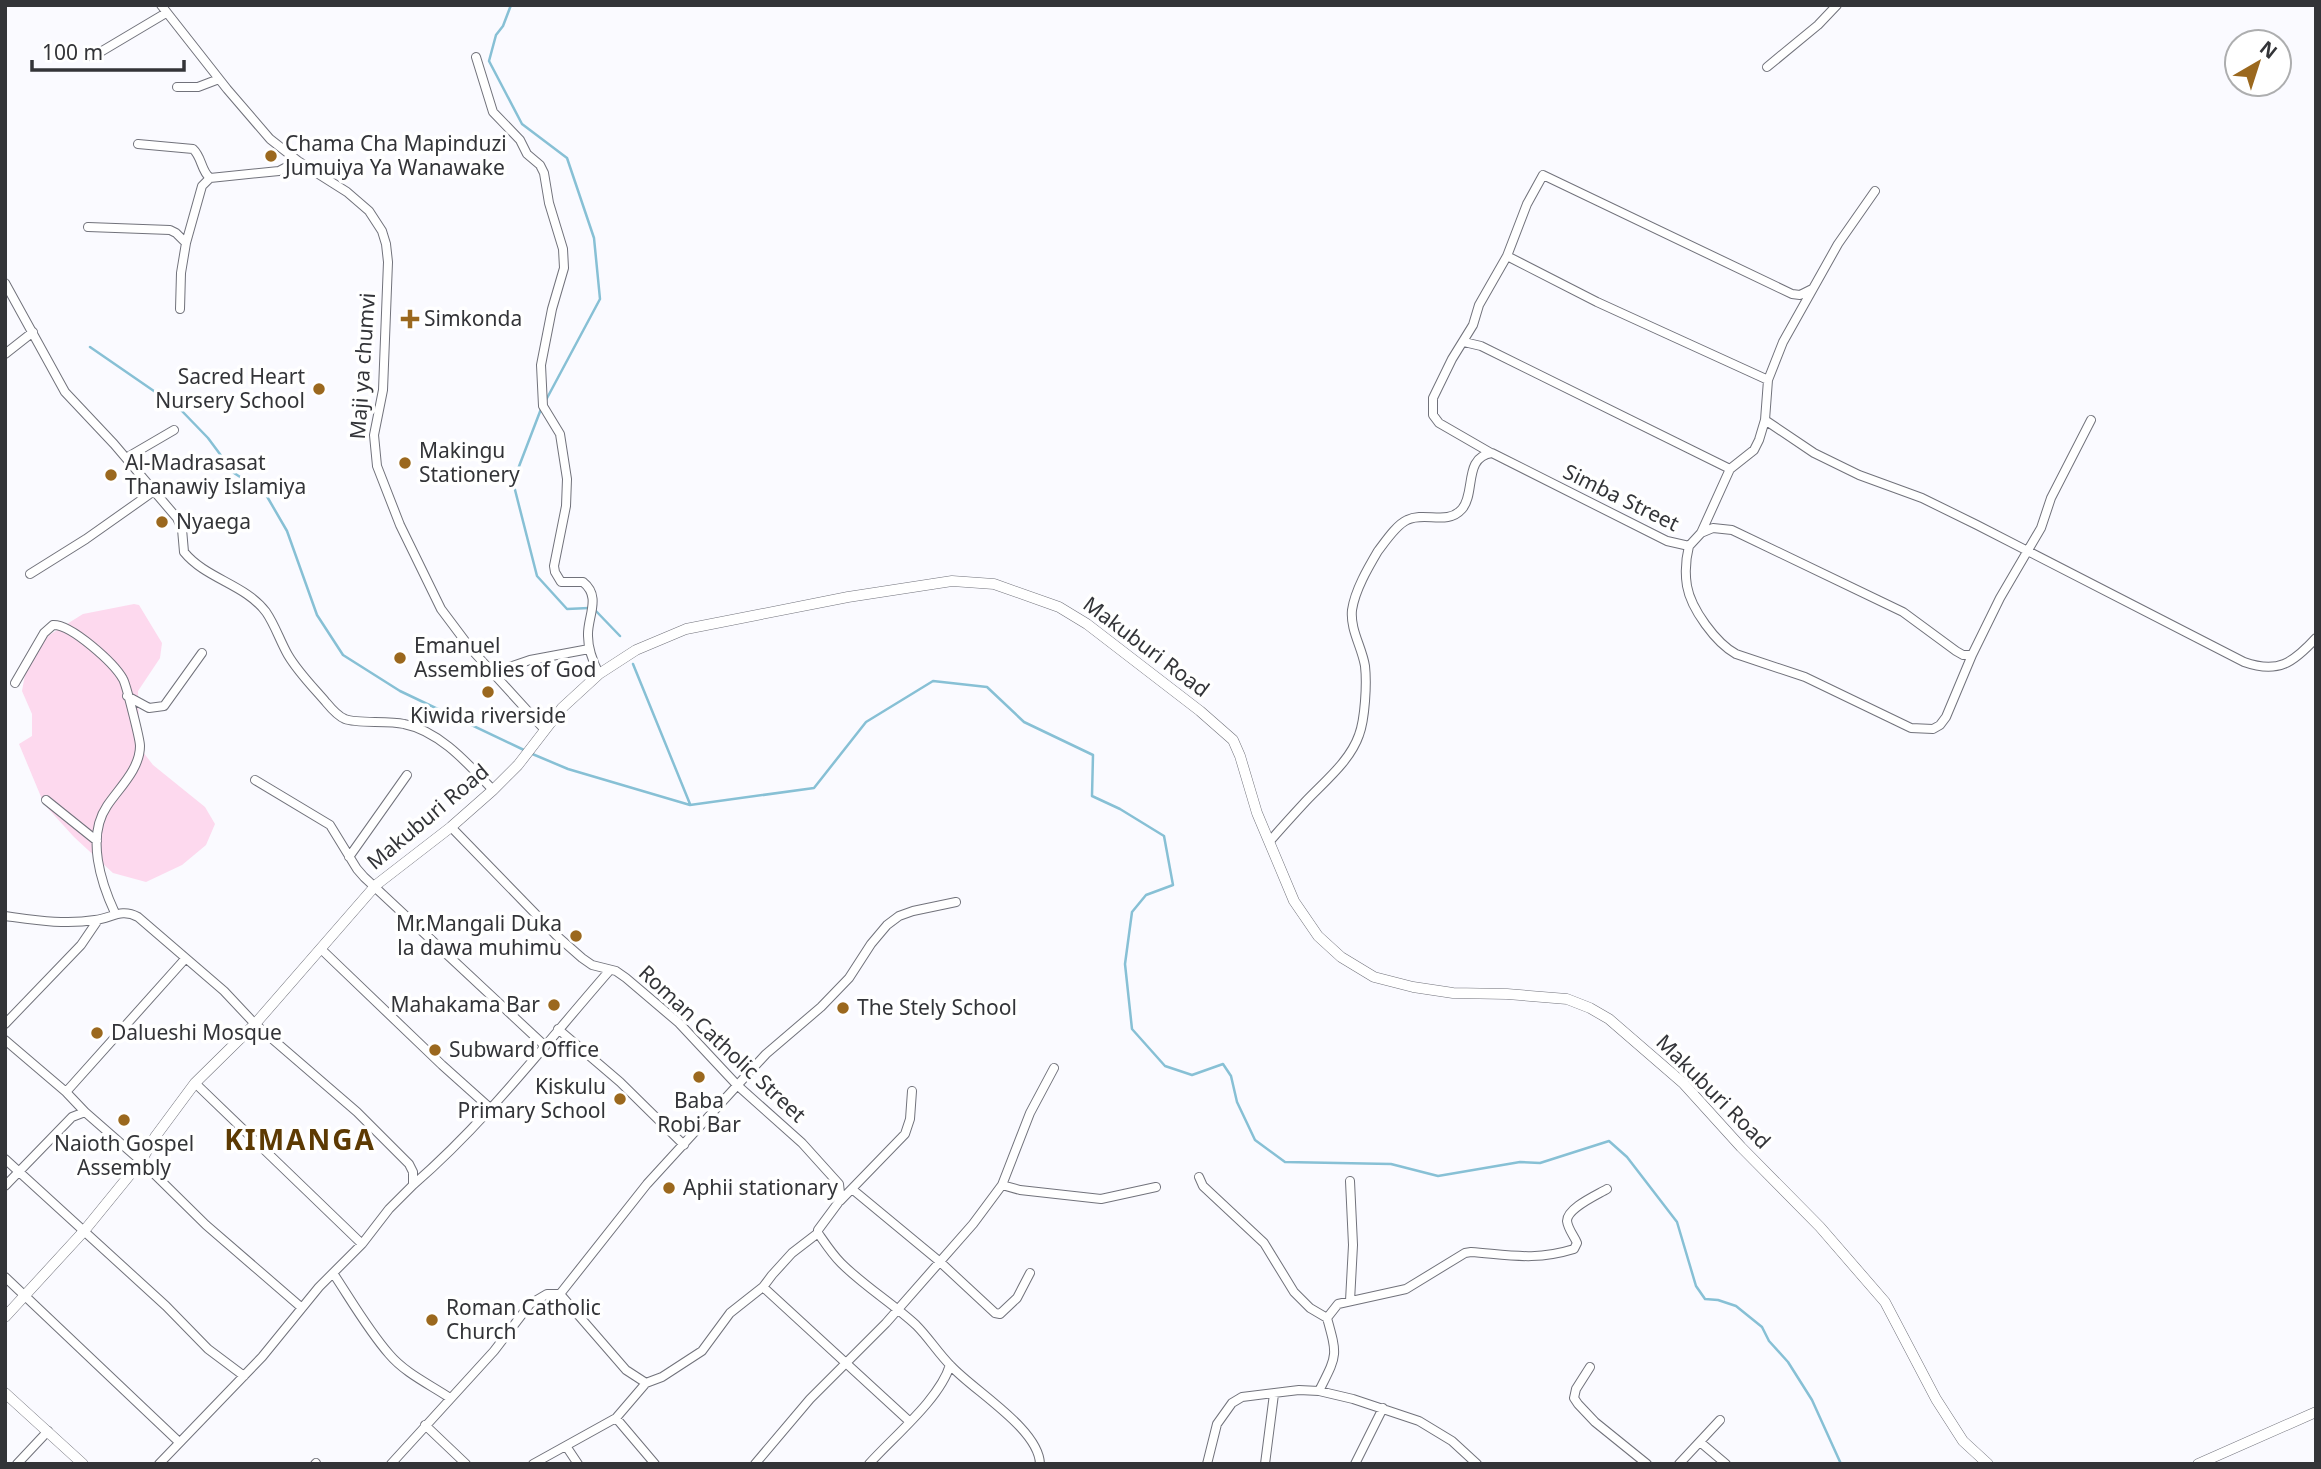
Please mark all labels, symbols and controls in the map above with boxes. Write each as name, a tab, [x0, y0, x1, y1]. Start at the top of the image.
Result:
scale bar	[32, 28, 184, 72]
north arrow	[2223, 28, 2293, 98]
text: N	[2255, 35, 2283, 65]
text: 100 m	[42, 38, 103, 66]
place label: Chama Cha Mapinduzi Jumuiya Ya Wanawake	[283, 129, 507, 181]
marker: Chama Cha Mapinduzi Jumuiya Ya Wanawake	[263, 148, 279, 164]
street label: Maji ya chumvi	[343, 292, 381, 440]
place label: Simkonda	[424, 304, 522, 332]
marker: Simkonda	[402, 311, 418, 327]
place label: Sacred Heart Nursery School	[155, 362, 305, 414]
marker: Sacred Heart Nursery School	[311, 381, 327, 397]
place label: Makingu Stationery	[419, 436, 520, 488]
place label: Al-Madrasasat Thanawiy Islamiya	[125, 448, 306, 500]
marker: Makingu Stationery	[397, 455, 413, 471]
street label: Simba Street	[1559, 457, 1684, 537]
marker: Al-Madrasasat Thanawiy Islamiya	[103, 467, 119, 483]
place label: Nyaega	[176, 507, 251, 535]
marker: Nyaega	[154, 514, 170, 530]
street label: Makuburi Road	[1078, 590, 1215, 703]
place label: Emanuel Assemblies of God	[414, 631, 596, 683]
marker: Emanuel Assemblies of God	[392, 650, 408, 666]
marker: Kiwida riverside	[480, 684, 496, 700]
place label: Kiwida riverside	[410, 701, 566, 729]
street label: Makuburi Road	[361, 757, 494, 875]
place label: Mr.Mangali Duka la dawa muhimu	[396, 909, 562, 961]
marker: Mr.Mangali Duka la dawa muhimu	[568, 928, 584, 944]
street label: Roman Catholic Street	[633, 958, 813, 1128]
place label: Mahakama Bar	[390, 990, 540, 1018]
place label: The Stely School	[857, 993, 1017, 1021]
marker: Mahakama Bar	[546, 997, 562, 1013]
marker: The Stely School	[835, 1000, 851, 1016]
place label: Dalueshi Mosque	[111, 1018, 282, 1046]
marker: Dalueshi Mosque	[89, 1025, 105, 1041]
street label: Makuburi Road	[1650, 1028, 1777, 1155]
place label: Subward Office	[449, 1035, 599, 1063]
marker: Subward Office	[427, 1042, 443, 1058]
marker: Baba Robi Bar	[691, 1069, 707, 1085]
place label: Kiskulu Primary School	[458, 1072, 606, 1124]
place label: Baba Robi Bar	[657, 1086, 741, 1138]
marker: Kiskulu Primary School	[612, 1091, 628, 1107]
marker: Naioth Gospel Assembly	[116, 1112, 132, 1128]
district label: KIMANGA	[224, 1120, 376, 1158]
place label: Naioth Gospel Assembly	[54, 1129, 194, 1181]
place label: Aphii stationary	[683, 1173, 838, 1201]
marker: Aphii stationary	[661, 1180, 677, 1196]
place label: Roman Catholic Church	[446, 1293, 601, 1345]
marker: Roman Catholic Church	[424, 1312, 440, 1328]

